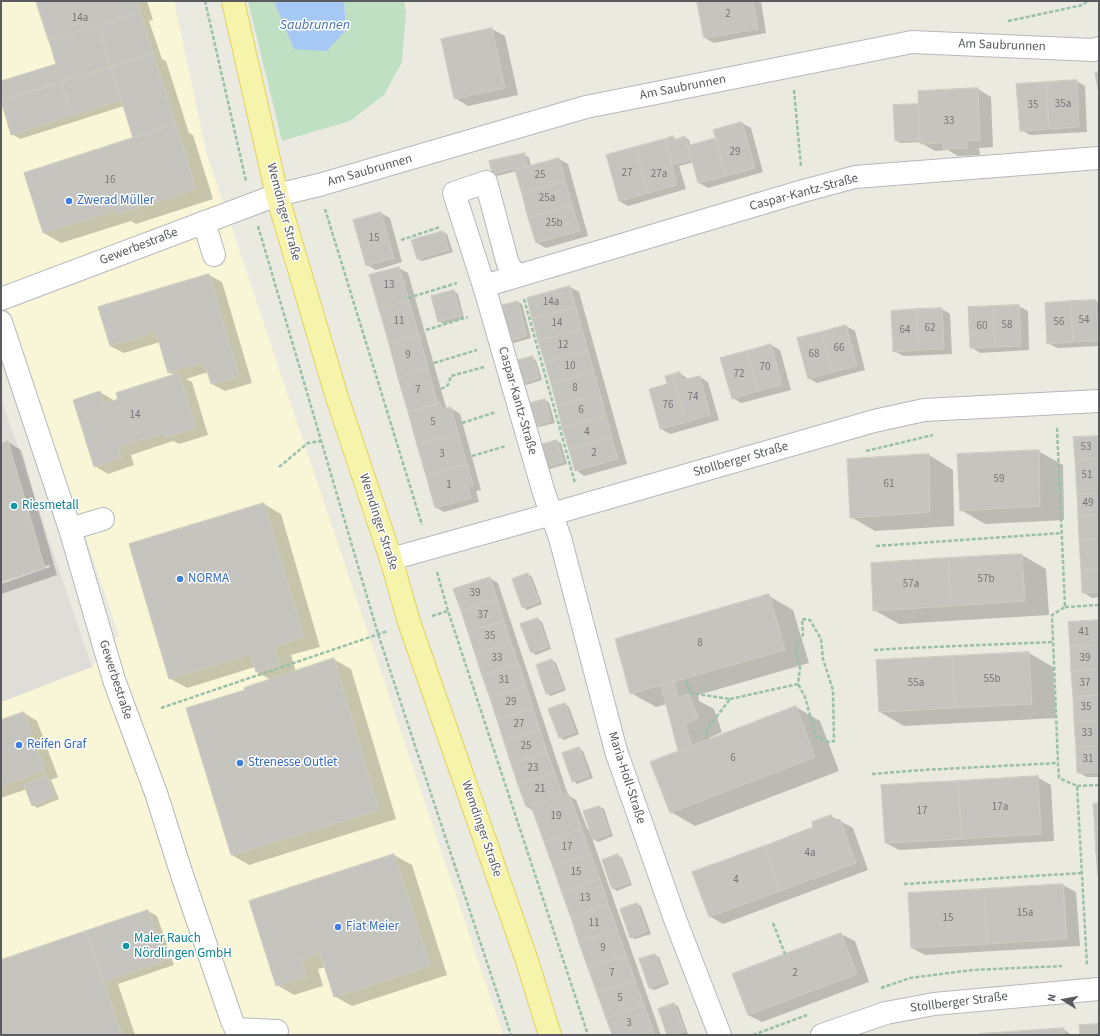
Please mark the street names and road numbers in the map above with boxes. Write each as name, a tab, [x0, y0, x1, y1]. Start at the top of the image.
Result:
street label: Am Saubrunnen	[958, 37, 1046, 55]
street label: Am Saubrunnen	[639, 72, 727, 104]
street label: Am Saubrunnen	[326, 151, 414, 191]
street label: Wemdinger Straße	[262, 161, 304, 263]
street label: Caspar-Kantz-Straße	[748, 171, 860, 215]
street label: Gewerbestraße	[98, 225, 180, 269]
street label: Caspar-Kantz-Straße	[494, 345, 540, 457]
street label: Stollberger Straße	[692, 439, 790, 481]
street label: Wemdinger Straße	[355, 472, 401, 572]
street label: Gewerbestraße	[95, 638, 135, 722]
street label: Maria-Holl-Straße	[604, 730, 648, 826]
street label: Wemdinger Straße	[457, 779, 505, 879]
street label: Stollberger Straße	[909, 989, 1009, 1017]

